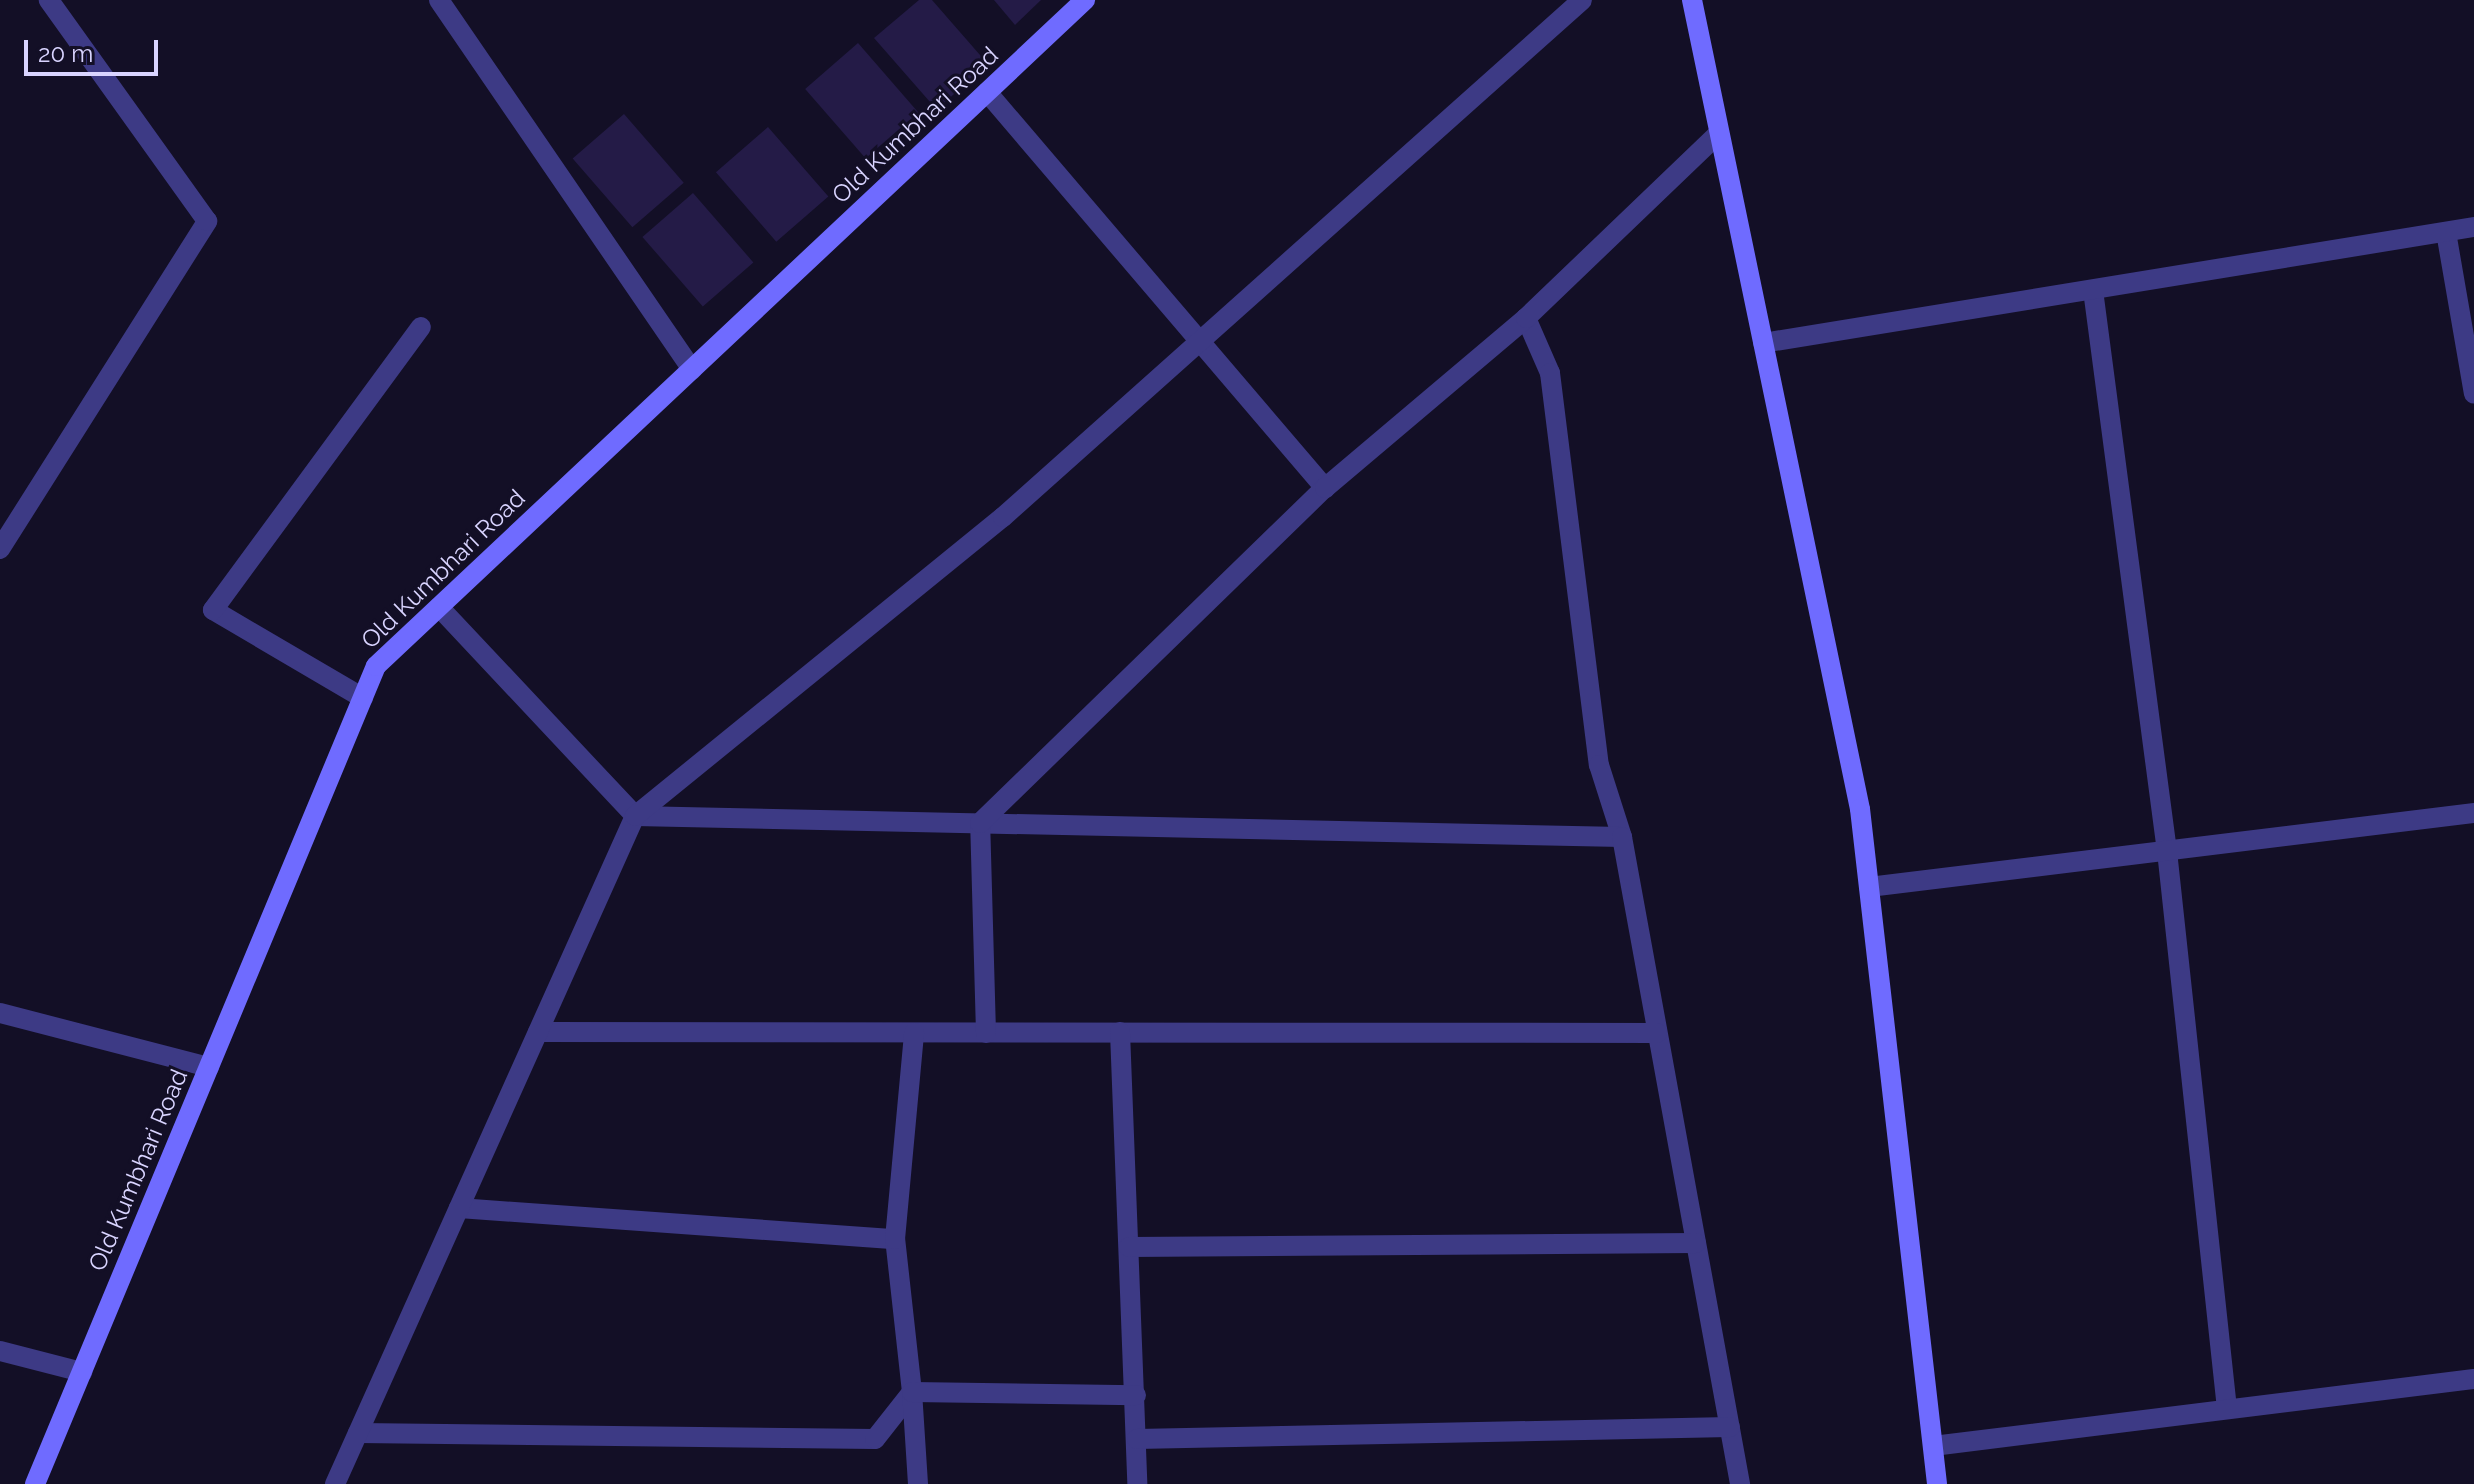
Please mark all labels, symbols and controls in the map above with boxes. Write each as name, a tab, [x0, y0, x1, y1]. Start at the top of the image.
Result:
scale bar	[28, 24, 162, 74]
text: 20 m	[38, 39, 93, 68]
street label: Old Kumbhari Road	[826, 41, 1004, 209]
street label: Old Kumbhari Road	[355, 484, 531, 654]
street label: Old Kumbhari Road	[83, 1065, 193, 1275]

